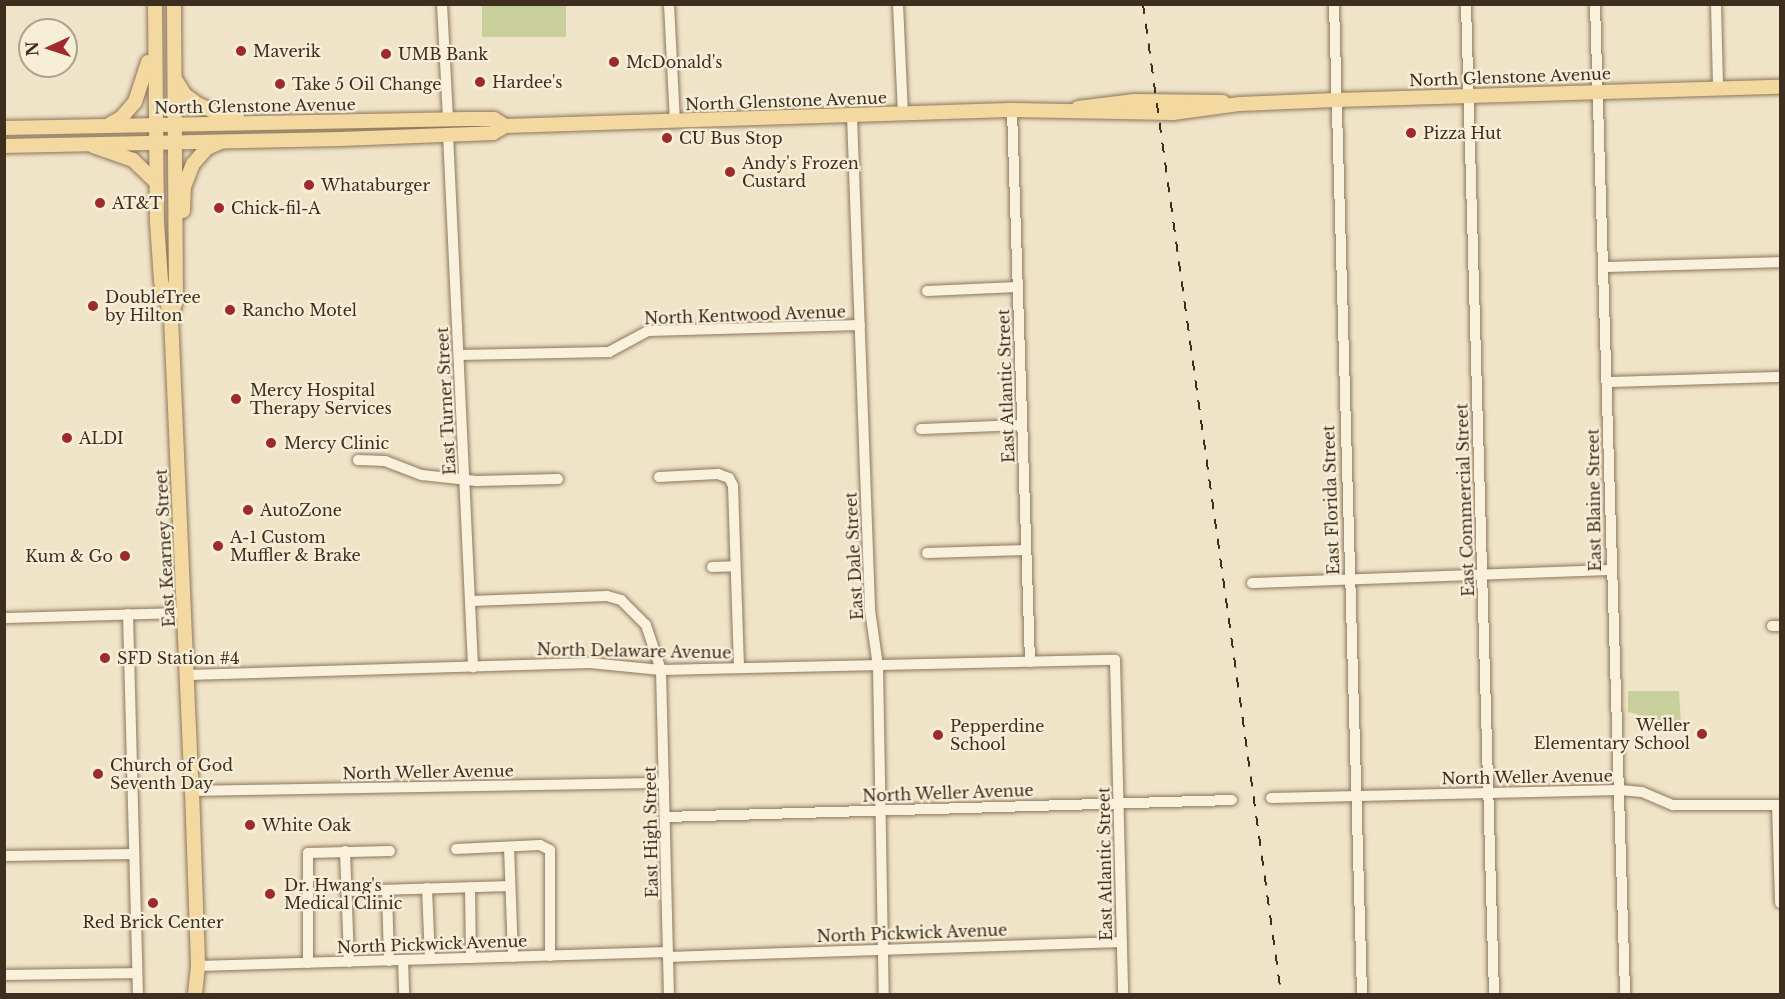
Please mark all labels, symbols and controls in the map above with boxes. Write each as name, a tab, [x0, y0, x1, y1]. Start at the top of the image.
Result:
north arrow	[18, 18, 78, 78]
text: N	[22, 41, 42, 57]
place label: Maverik	[253, 41, 321, 61]
marker: Maverik	[234, 44, 248, 58]
place label: UMB Bank	[398, 44, 488, 64]
marker: UMB Bank	[379, 47, 393, 61]
place label: McDonald's	[626, 52, 723, 72]
marker: McDonald's	[607, 55, 621, 69]
street label: North Glenstone Avenue	[1408, 64, 1612, 90]
place label: Hardee's	[492, 72, 563, 92]
place label: Take 5 Oil Change	[292, 74, 442, 94]
marker: Hardee's	[473, 75, 487, 89]
marker: Take 5 Oil Change	[273, 77, 287, 91]
street label: North Glenstone Avenue	[684, 88, 888, 114]
street label: North Glenstone Avenue	[154, 95, 356, 117]
place label: Pizza Hut	[1423, 123, 1502, 143]
marker: Pizza Hut	[1404, 126, 1418, 140]
place label: CU Bus Stop	[679, 128, 783, 148]
marker: CU Bus Stop	[660, 131, 674, 145]
place label: Andy's Frozen Custard	[742, 153, 859, 191]
marker: Andy's Frozen Custard	[723, 165, 737, 179]
place label: Whataburger	[321, 175, 430, 195]
marker: Whataburger	[302, 178, 316, 192]
place label: AT&T	[112, 193, 162, 213]
marker: AT&T	[93, 196, 107, 210]
place label: Chick-fil-A	[231, 198, 321, 218]
marker: Chick-fil-A	[212, 201, 226, 215]
place label: DoubleTree by Hilton	[105, 287, 201, 325]
marker: DoubleTree by Hilton	[86, 299, 100, 313]
place label: Rancho Motel	[242, 300, 357, 320]
street label: North Kentwood Avenue	[643, 302, 847, 328]
marker: Rancho Motel	[223, 303, 237, 317]
street label: East Atlantic Street	[994, 308, 1018, 464]
street label: East Turner Street	[433, 326, 459, 476]
place label: Mercy Hospital Therapy Services	[250, 380, 392, 418]
marker: Mercy Hospital Therapy Services	[227, 390, 245, 408]
street label: East Commercial Street	[1452, 403, 1478, 597]
street label: East Florida Street	[1319, 425, 1343, 575]
place label: ALDI	[79, 428, 124, 448]
street label: East Blaine Street	[1583, 428, 1605, 572]
marker: ALDI	[60, 431, 74, 445]
place label: Mercy Clinic	[284, 433, 390, 453]
marker: Mercy Clinic	[262, 434, 280, 452]
street label: East Kearney Street	[151, 468, 179, 628]
street label: East Dale Street	[841, 491, 867, 621]
place label: AutoZone	[260, 500, 342, 520]
marker: AutoZone	[241, 503, 255, 517]
place label: A-1 Custom Muffler & Brake	[230, 527, 361, 565]
marker: A-1 Custom Muffler & Brake	[211, 539, 225, 553]
place label: Kum & Go	[25, 546, 113, 566]
marker: Kum & Go	[118, 549, 132, 563]
street label: North Delaware Avenue	[536, 640, 732, 662]
place label: SFD Station #4	[117, 648, 240, 668]
marker: SFD Station #4	[98, 651, 112, 665]
place label: Weller Elementary School	[1533, 715, 1690, 753]
place label: Pepperdine School	[950, 716, 1044, 754]
marker: Weller Elementary School	[1695, 727, 1709, 741]
marker: Pepperdine School	[931, 728, 945, 742]
place label: Church of God Seventh Day	[110, 755, 233, 793]
street label: North Weller Avenue	[341, 761, 515, 783]
street label: East High Street	[640, 766, 662, 898]
street label: North Weller Avenue	[1440, 766, 1614, 788]
marker: Church of God Seventh Day	[91, 767, 105, 781]
street label: North Weller Avenue	[861, 780, 1035, 806]
street label: East Atlantic Street	[1094, 787, 1116, 941]
place label: White Oak	[262, 815, 351, 835]
marker: White Oak	[243, 818, 257, 832]
place label: Dr. Hwang's Medical Clinic	[284, 875, 402, 913]
marker: Dr. Hwang's Medical Clinic	[261, 885, 279, 903]
marker: Red Brick Center	[146, 896, 160, 910]
place label: Red Brick Center	[82, 912, 224, 932]
street label: North Pickwick Avenue	[816, 920, 1008, 946]
street label: North Pickwick Avenue	[336, 931, 528, 957]

